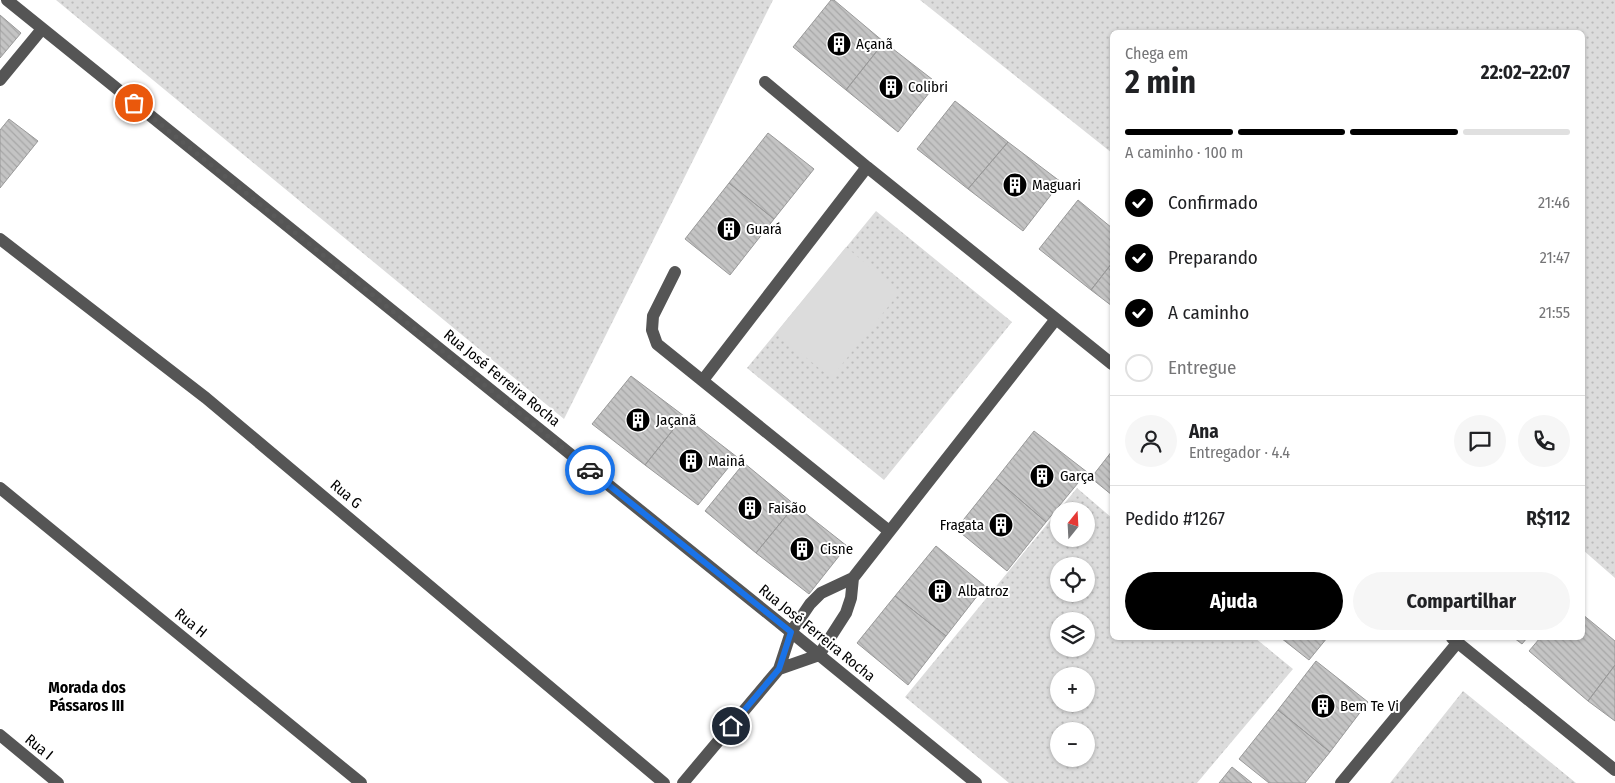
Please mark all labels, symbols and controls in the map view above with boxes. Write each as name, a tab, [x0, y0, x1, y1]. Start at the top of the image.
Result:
building icon: Açanã	[826, 31, 852, 57]
place label: Açanã	[856, 35, 893, 53]
text: Chega em	[1125, 44, 1188, 63]
text: 22:02–22:07	[1481, 61, 1570, 84]
text: 2 min	[1125, 63, 1196, 101]
building icon: Colibri	[878, 74, 904, 100]
place label: Colibri	[908, 78, 948, 96]
pin	[113, 82, 155, 124]
icon: bag	[120, 89, 148, 117]
text: A caminho · 100 m	[1125, 143, 1243, 162]
building icon: Maguari	[1002, 172, 1028, 198]
place label: Maguari	[1032, 176, 1081, 194]
icon: check	[1125, 189, 1153, 217]
text: Confirmado	[1168, 191, 1258, 214]
text: 21:46	[1538, 193, 1570, 212]
building icon: Guará	[716, 216, 742, 242]
place label: Guará	[746, 220, 782, 238]
icon: check	[1125, 244, 1153, 272]
text: Preparando	[1168, 246, 1258, 269]
text: 21:47	[1540, 248, 1570, 267]
icon: check	[1125, 299, 1153, 327]
text: A caminho	[1168, 301, 1249, 324]
text: 21:55	[1539, 303, 1570, 322]
street label: Rua José Ferreira Rocha	[440, 326, 564, 430]
text: Entregue	[1168, 356, 1237, 379]
building icon: Jaçanã	[625, 407, 651, 433]
place label: Jaçanã	[656, 411, 696, 429]
button: person	[1125, 415, 1177, 467]
button: chat	[1454, 415, 1506, 467]
button: phone	[1518, 415, 1570, 467]
text: Ana	[1189, 420, 1219, 443]
text: Entregador · 4.4	[1189, 443, 1290, 462]
courier	[565, 445, 615, 495]
building icon: Mainá	[678, 448, 704, 474]
place label: Mainá	[708, 452, 745, 470]
icon: car	[576, 456, 604, 484]
building icon: Garça	[1029, 463, 1055, 489]
place label: Garça	[1060, 467, 1094, 485]
street label: Rua G	[327, 476, 365, 512]
building icon: Faisão	[737, 495, 763, 521]
place label: Faisão	[768, 499, 806, 517]
north arrow	[1050, 502, 1095, 548]
map controls	[1050, 502, 1095, 767]
text: Pedido #1267	[1125, 507, 1225, 530]
text: R$112	[1526, 507, 1570, 530]
building icon: Fragata	[988, 512, 1014, 538]
place label: Fragata	[940, 516, 984, 534]
building icon: Cisne	[789, 536, 815, 562]
place label: Cisne	[820, 540, 853, 558]
button: locate	[1050, 557, 1095, 602]
button: Ajuda	[1125, 572, 1343, 630]
button: Compartilhar	[1353, 572, 1570, 630]
building icon: Albatroz	[927, 578, 953, 604]
street label: Rua José Ferreira Rocha	[755, 581, 879, 685]
place label: Albatroz	[958, 582, 1009, 600]
street label: Rua H	[171, 605, 211, 641]
button: layers	[1050, 612, 1095, 657]
button: +	[1050, 667, 1095, 712]
district label: Morada dos Pássaros III	[48, 678, 126, 715]
building icon: Bem Te Vi	[1310, 693, 1336, 719]
place label: Bem Te Vi	[1340, 697, 1399, 715]
pin	[710, 705, 752, 747]
icon: home	[717, 712, 745, 740]
button: −	[1050, 722, 1095, 767]
street label: Rua I	[21, 730, 57, 764]

